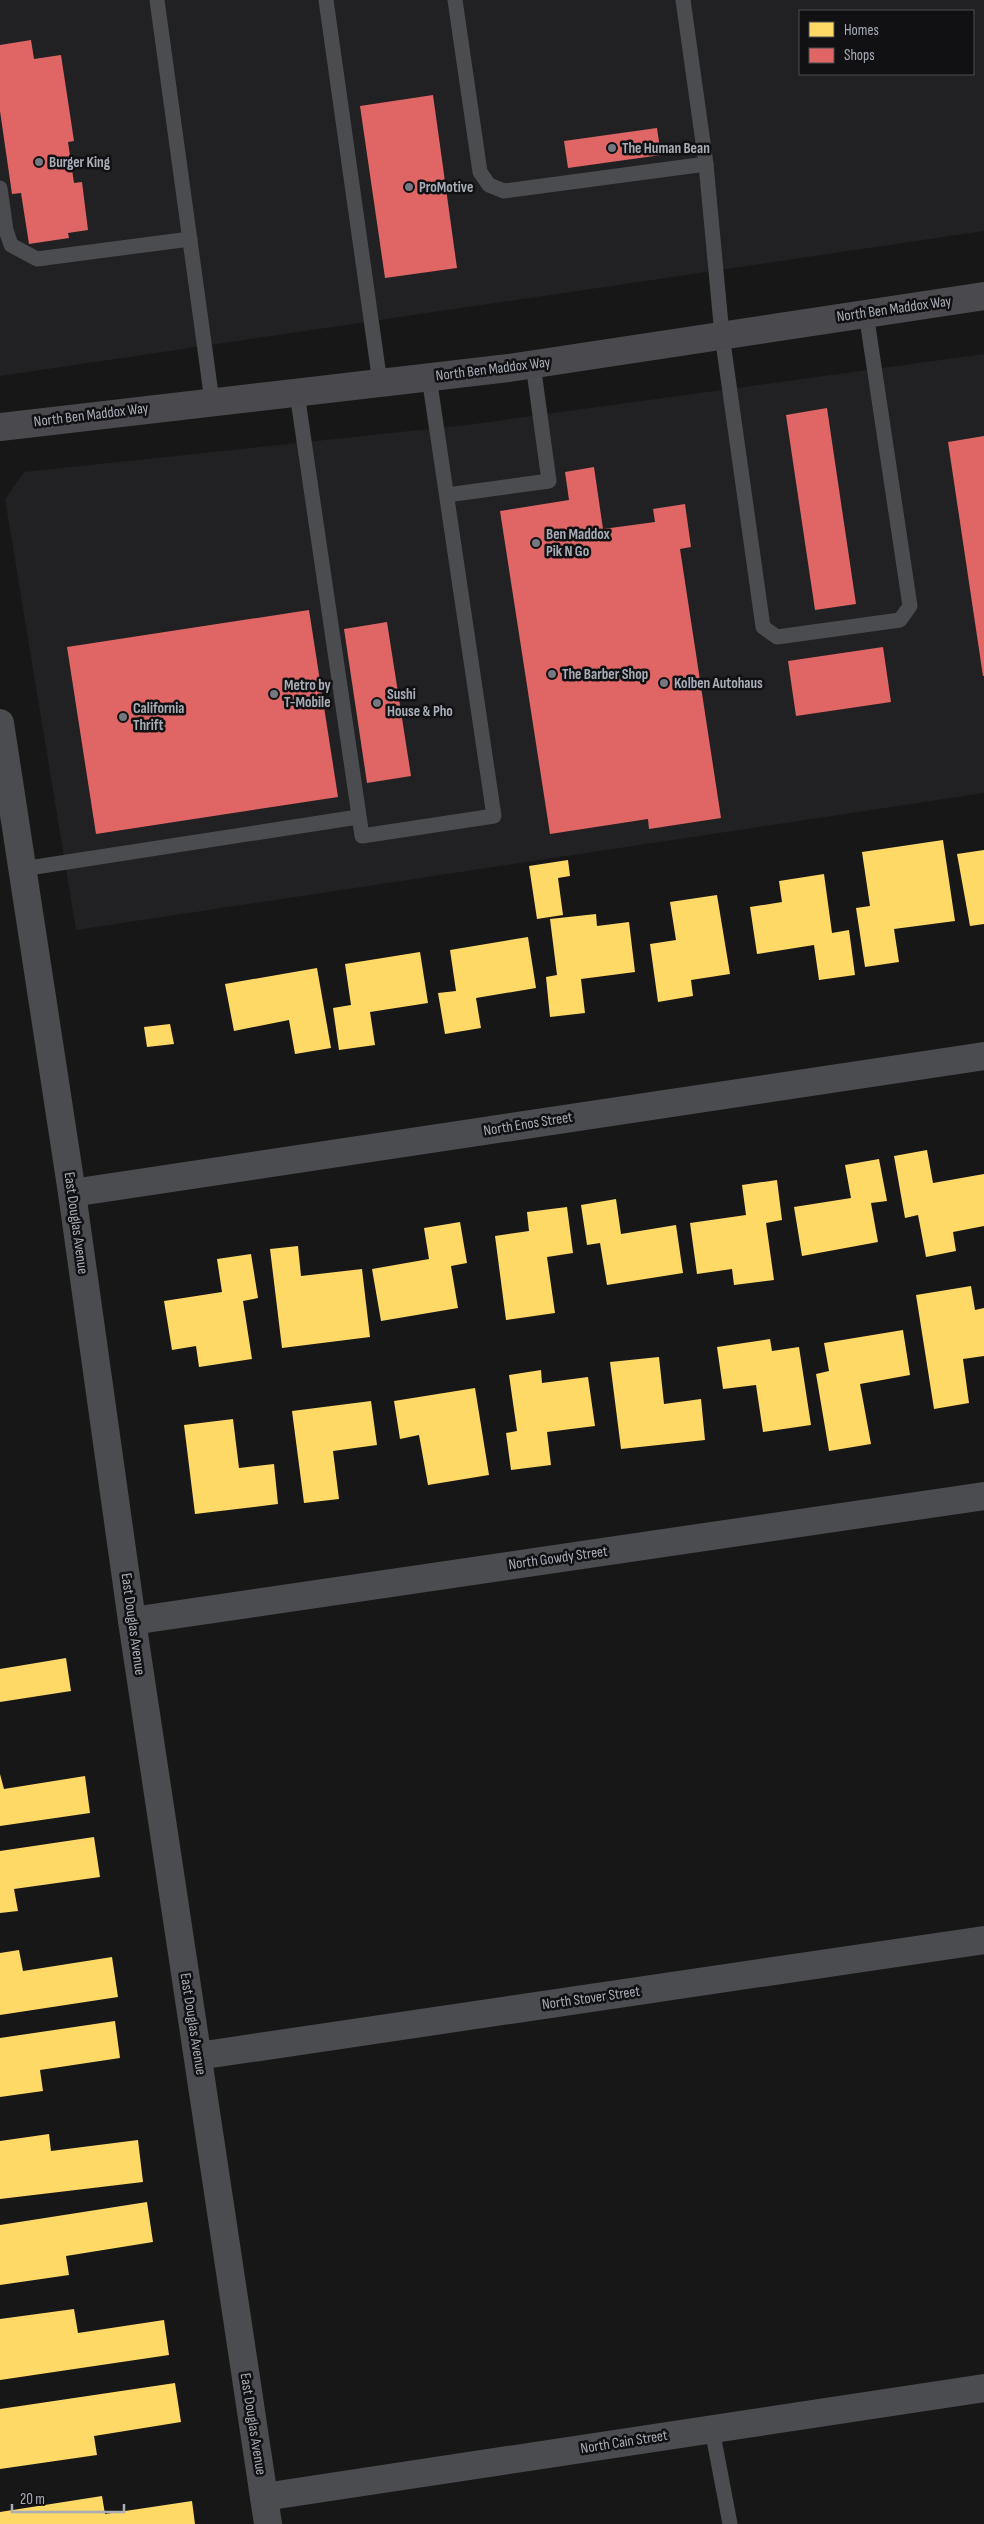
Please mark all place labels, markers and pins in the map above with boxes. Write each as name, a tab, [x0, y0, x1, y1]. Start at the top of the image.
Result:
place label: The Human Bean	[622, 139, 710, 158]
marker: The Human Bean	[606, 142, 618, 154]
place label: Burger King	[49, 153, 111, 172]
marker: Burger King	[33, 156, 45, 168]
place label: ProMotive	[419, 178, 473, 197]
marker: ProMotive	[403, 181, 415, 193]
place label: Ben Maddox Pik N Go	[546, 525, 611, 561]
marker: Ben Maddox Pik N Go	[530, 537, 542, 549]
place label: The Barber Shop	[562, 665, 648, 684]
marker: The Barber Shop	[546, 668, 558, 680]
place label: Kolben Autohaus	[674, 674, 763, 693]
place label: Metro by T-Mobile	[284, 676, 332, 712]
marker: Kolben Autohaus	[658, 677, 670, 689]
place label: Sushi House & Pho	[387, 685, 453, 721]
marker: Metro by T-Mobile	[268, 688, 280, 700]
marker: Sushi House & Pho	[371, 697, 383, 709]
place label: California Thrift	[133, 699, 184, 735]
marker: California Thrift	[117, 711, 129, 723]

